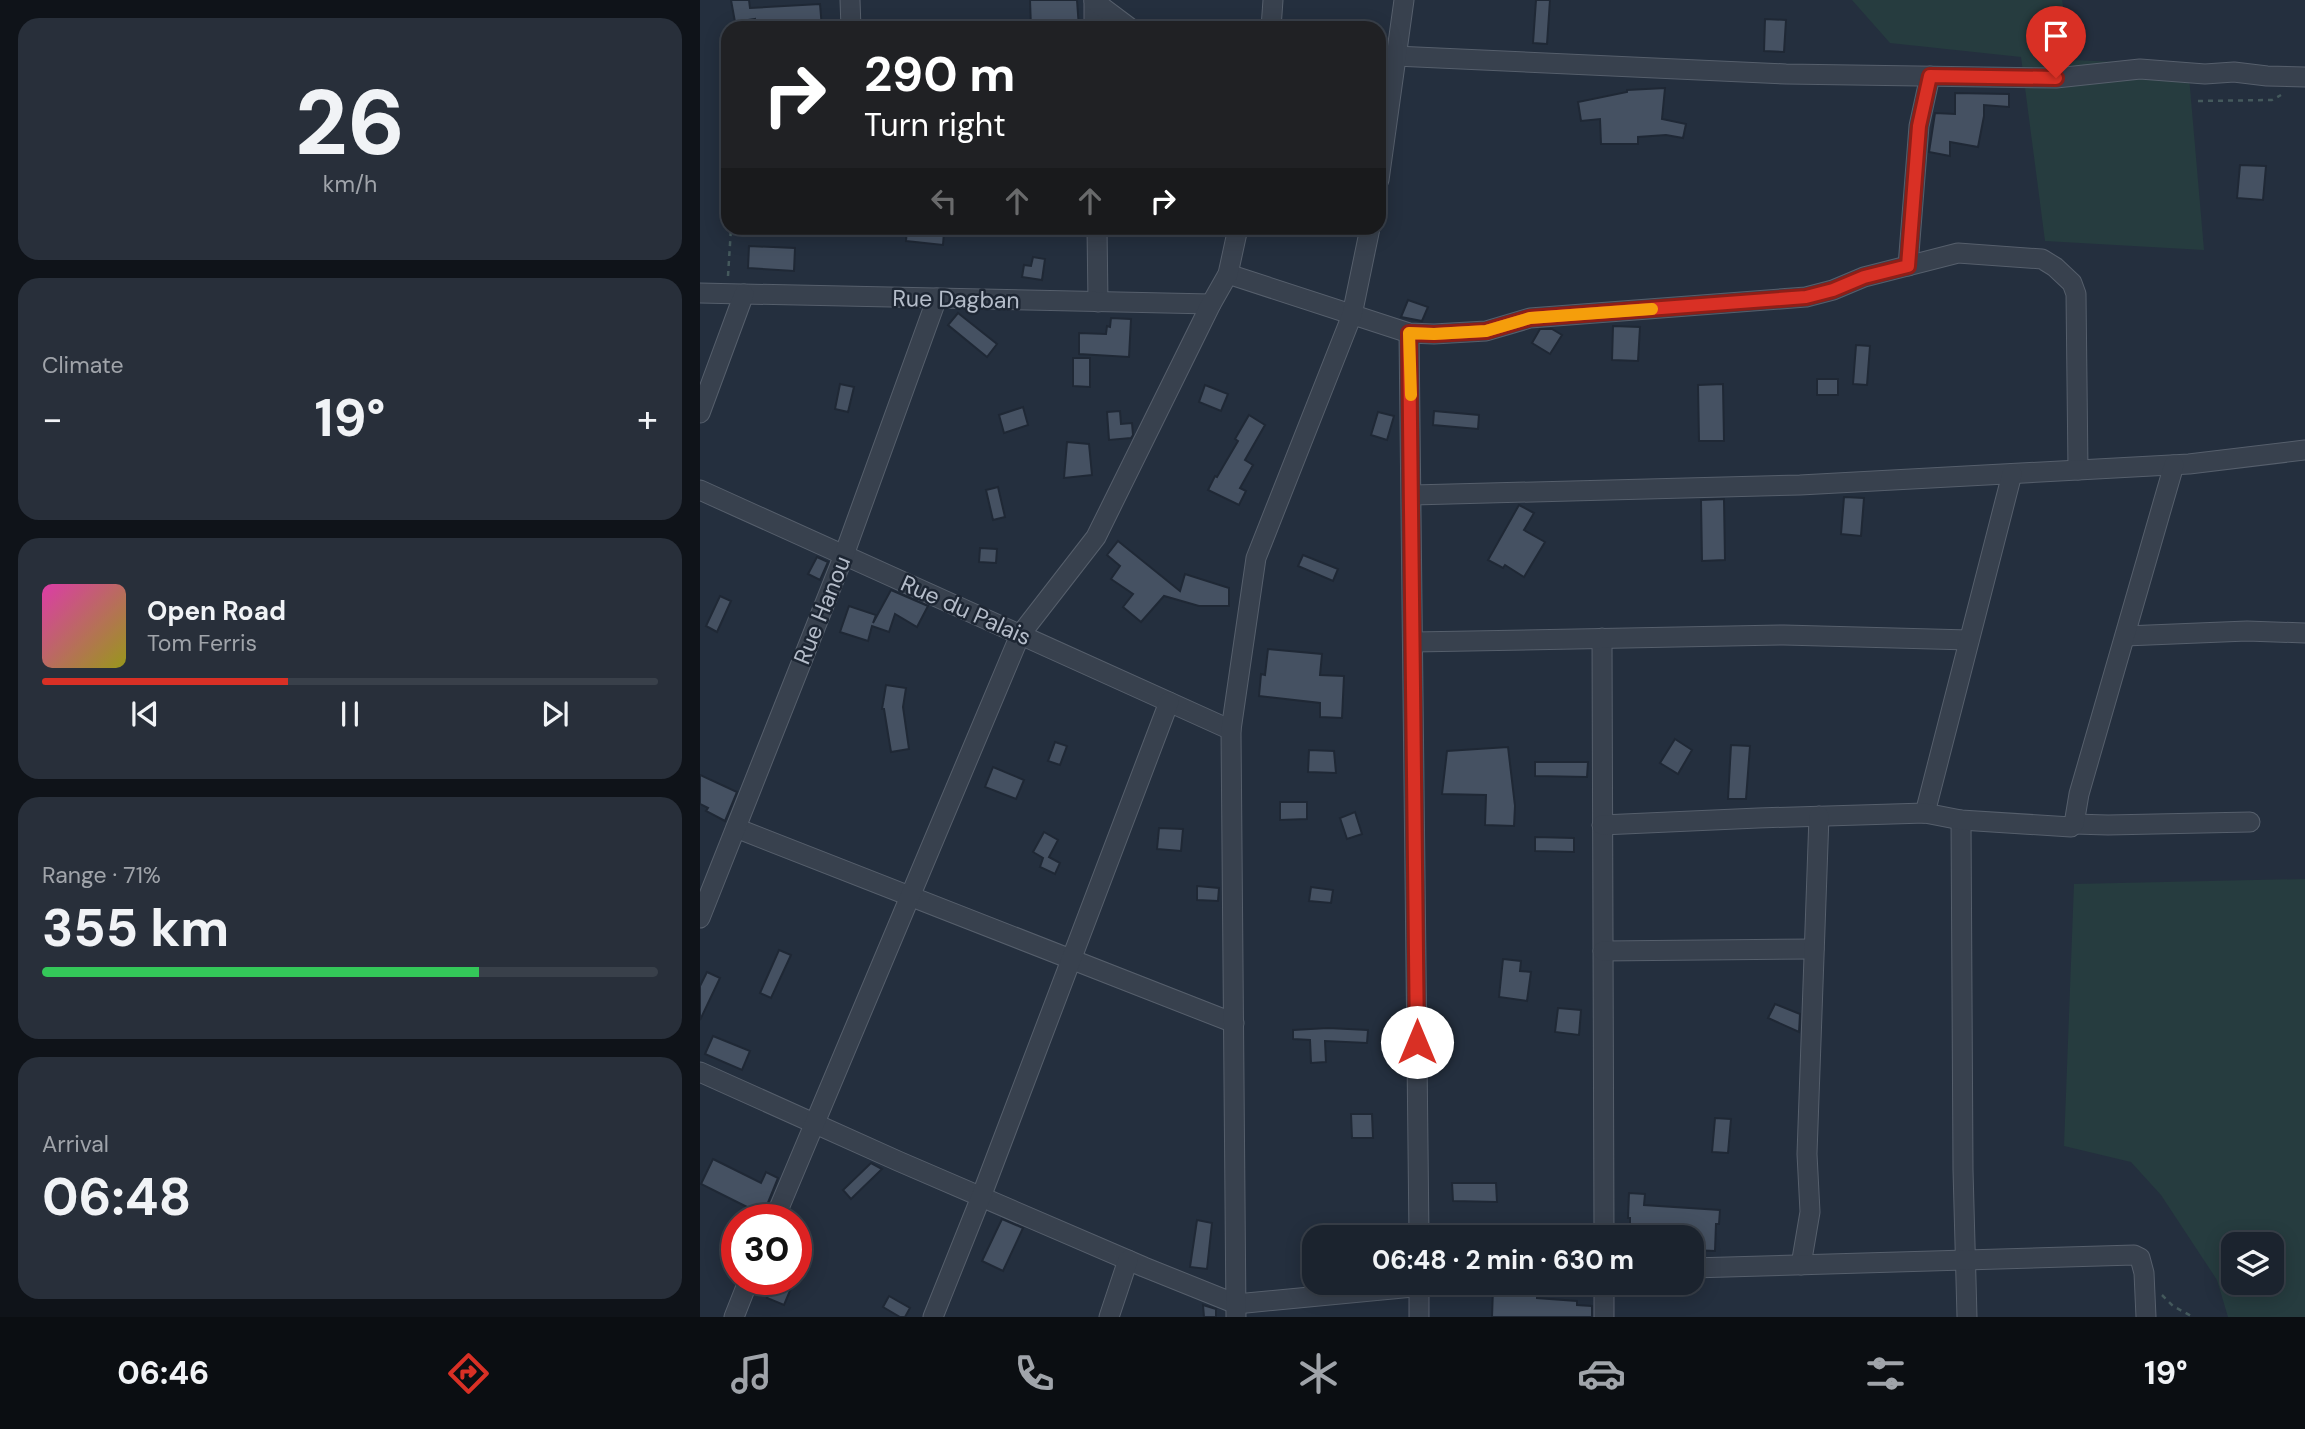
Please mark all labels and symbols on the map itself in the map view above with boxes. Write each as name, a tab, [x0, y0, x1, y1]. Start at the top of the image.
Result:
pin	[2026, 6, 2086, 78]
street label: Rue Dagban	[892, 283, 1020, 315]
street label: Rue Hanou	[787, 551, 857, 669]
street label: Rue du Palais	[896, 568, 1036, 652]
position arrow	[1380, 1005, 1454, 1079]
speed limit sign: 30	[721, 1204, 812, 1295]

